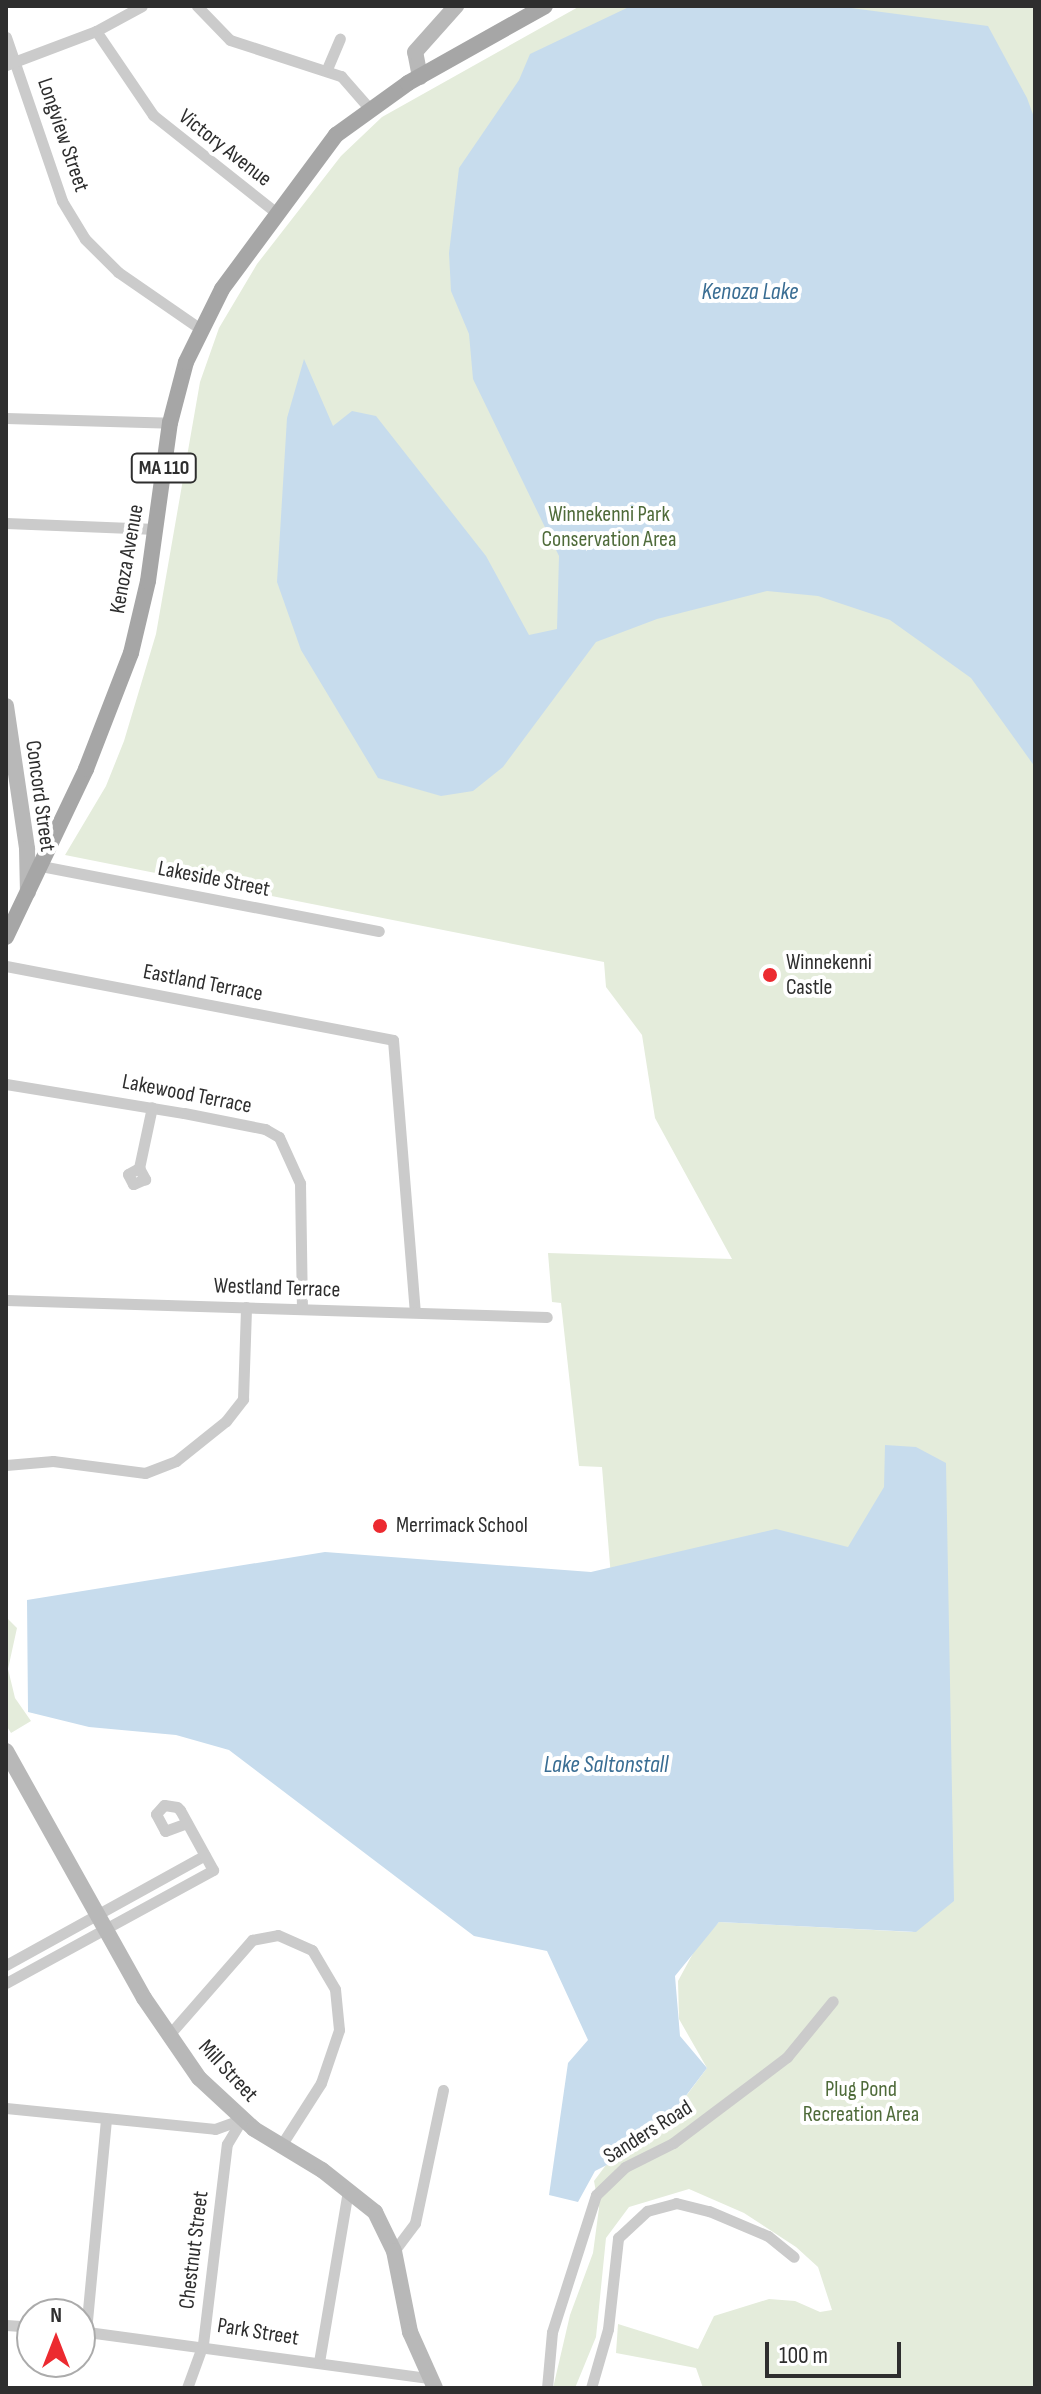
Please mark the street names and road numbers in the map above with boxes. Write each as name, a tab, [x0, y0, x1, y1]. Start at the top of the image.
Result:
street label: Longview Street	[31, 75, 95, 195]
street label: Victory Avenue	[173, 104, 277, 192]
road number: MA 110	[130, 452, 198, 484]
street label: Kenoza Avenue	[104, 502, 150, 616]
street label: Concord Street	[19, 739, 61, 853]
street label: Lakeside Street	[156, 855, 272, 903]
street label: Eastland Terrace	[141, 958, 265, 1008]
street label: Lakewood Terrace	[120, 1069, 254, 1119]
street label: Westland Terrace	[213, 1273, 341, 1303]
street label: Mill Street	[193, 2034, 263, 2108]
street label: Sanders Road	[599, 2094, 697, 2170]
street label: Chestnut Street	[174, 2189, 214, 2311]
street label: Park Street	[215, 2313, 301, 2351]

